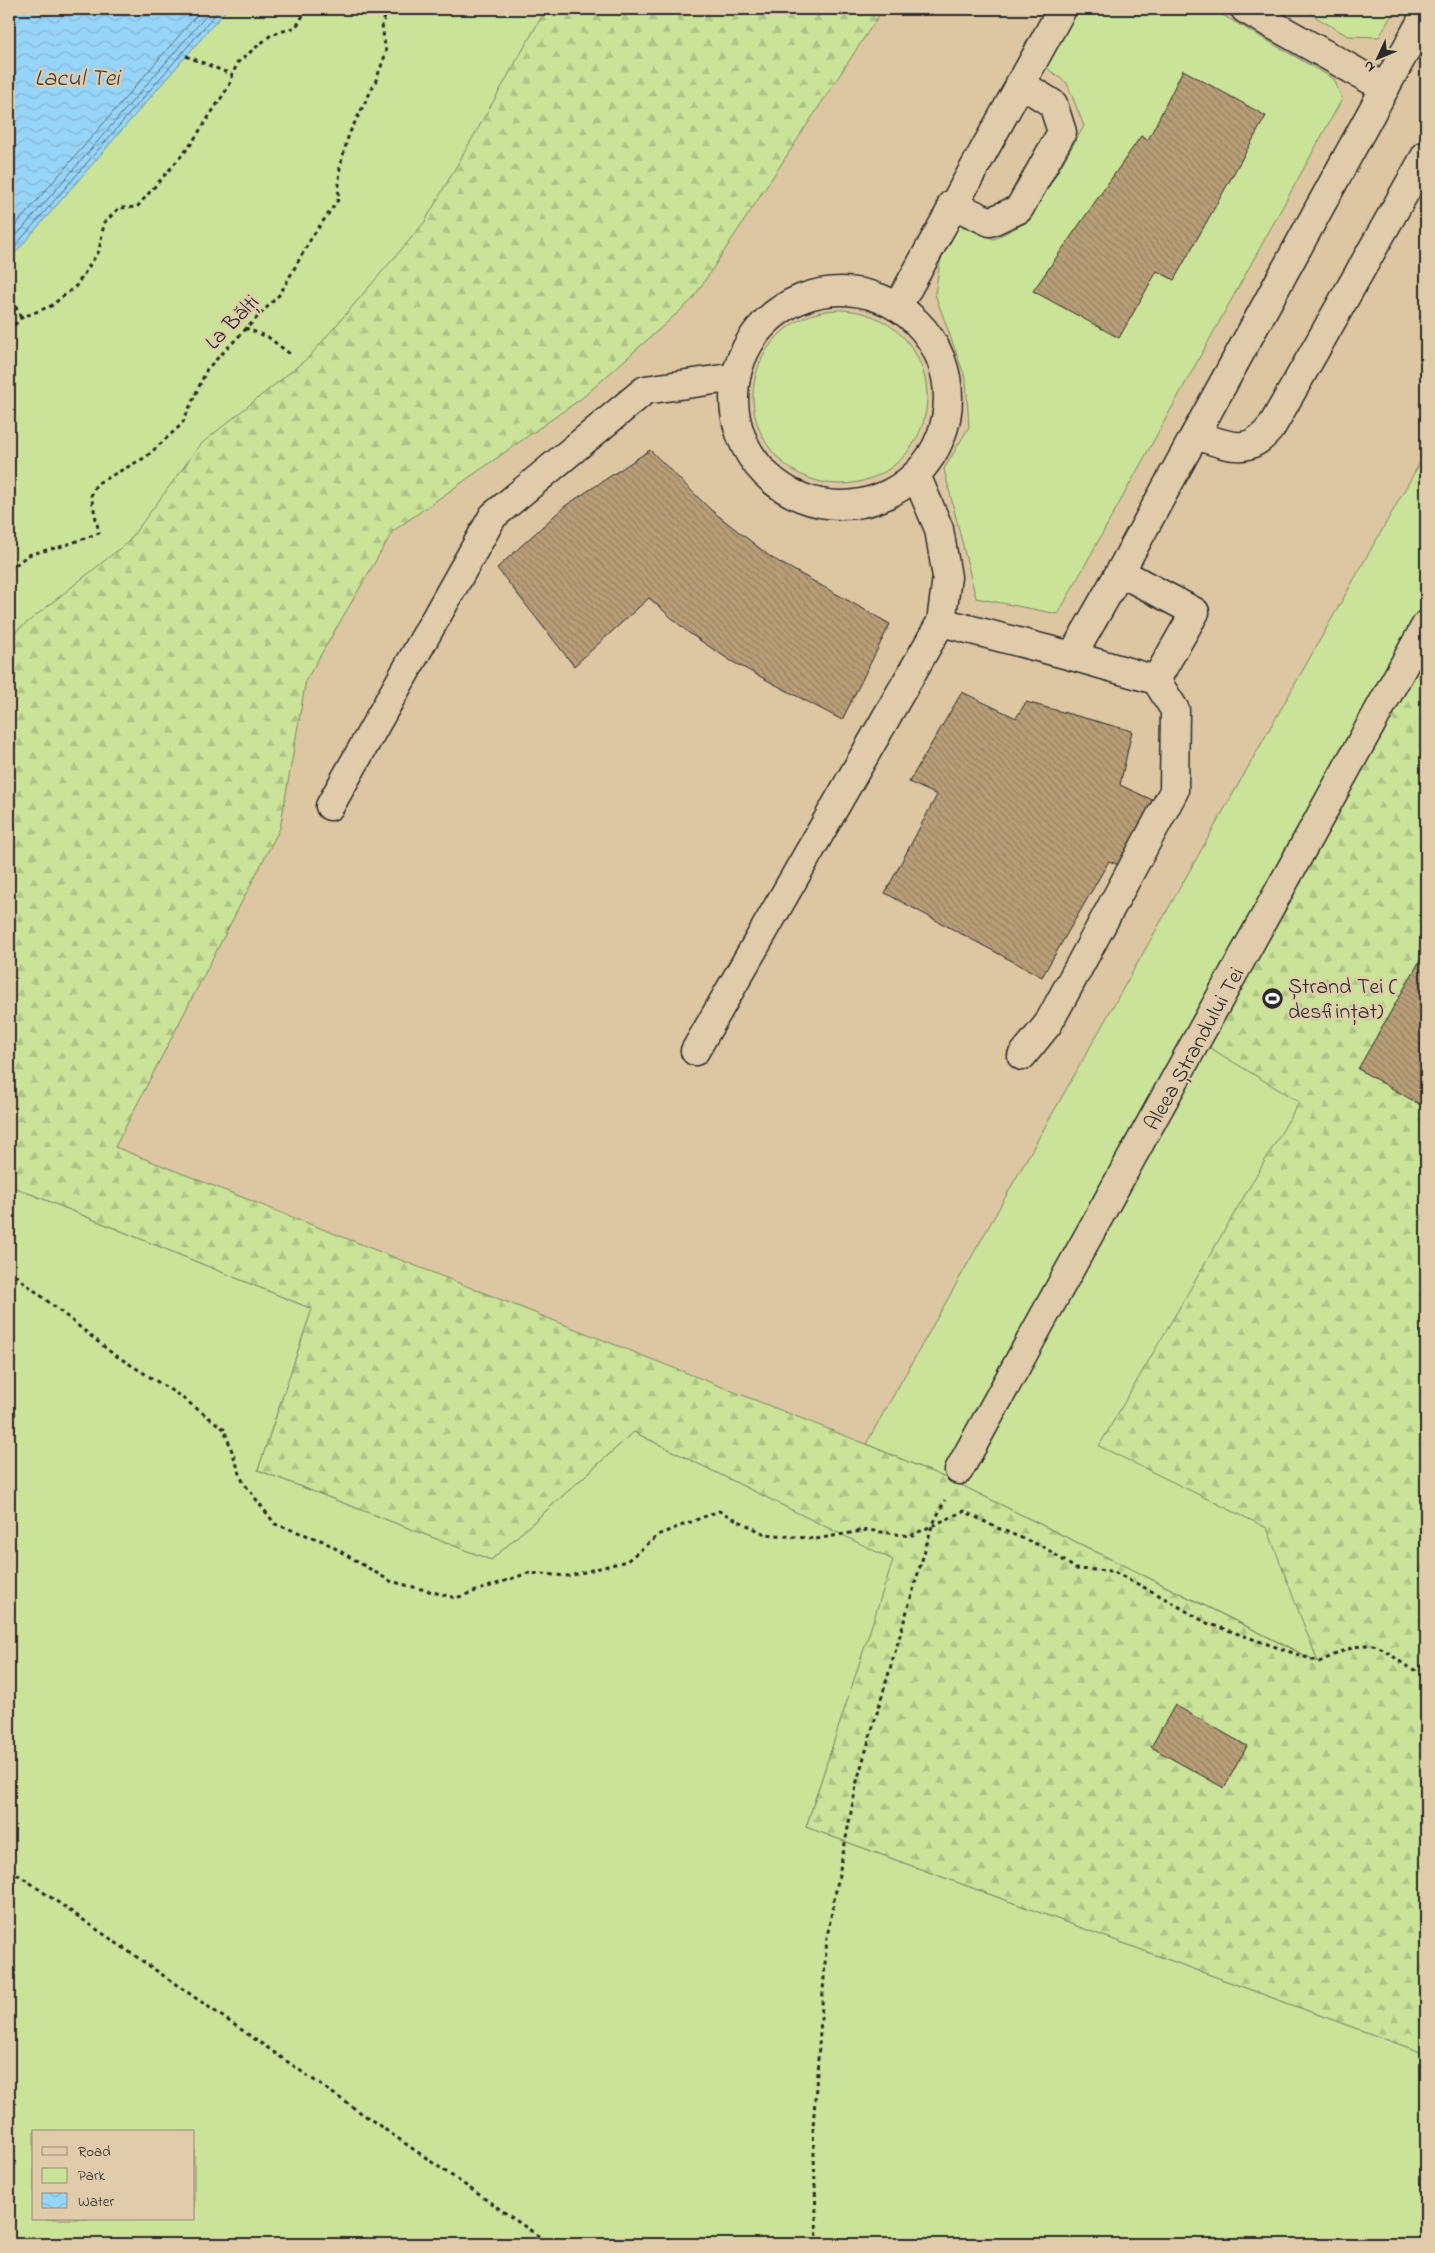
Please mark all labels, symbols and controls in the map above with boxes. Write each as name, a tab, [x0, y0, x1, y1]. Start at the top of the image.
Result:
north arrow	[1352, 32, 1402, 82]
text: N	[1359, 55, 1381, 77]
water label: Lacul Tei	[34, 62, 122, 97]
street label: La Bălți	[199, 288, 268, 358]
street label: Aleea Ștrandului Tei	[1137, 962, 1254, 1137]
place label: Ștrand Tei ( desființat)	[1288, 972, 1398, 1029]
sports icon: Ștrand Tei ( desființat)	[1260, 986, 1284, 1010]
legend	[32, 2130, 195, 2220]
text: Road	[78, 2141, 111, 2163]
text: Park	[78, 2165, 106, 2187]
text: Water	[78, 2191, 114, 2213]

